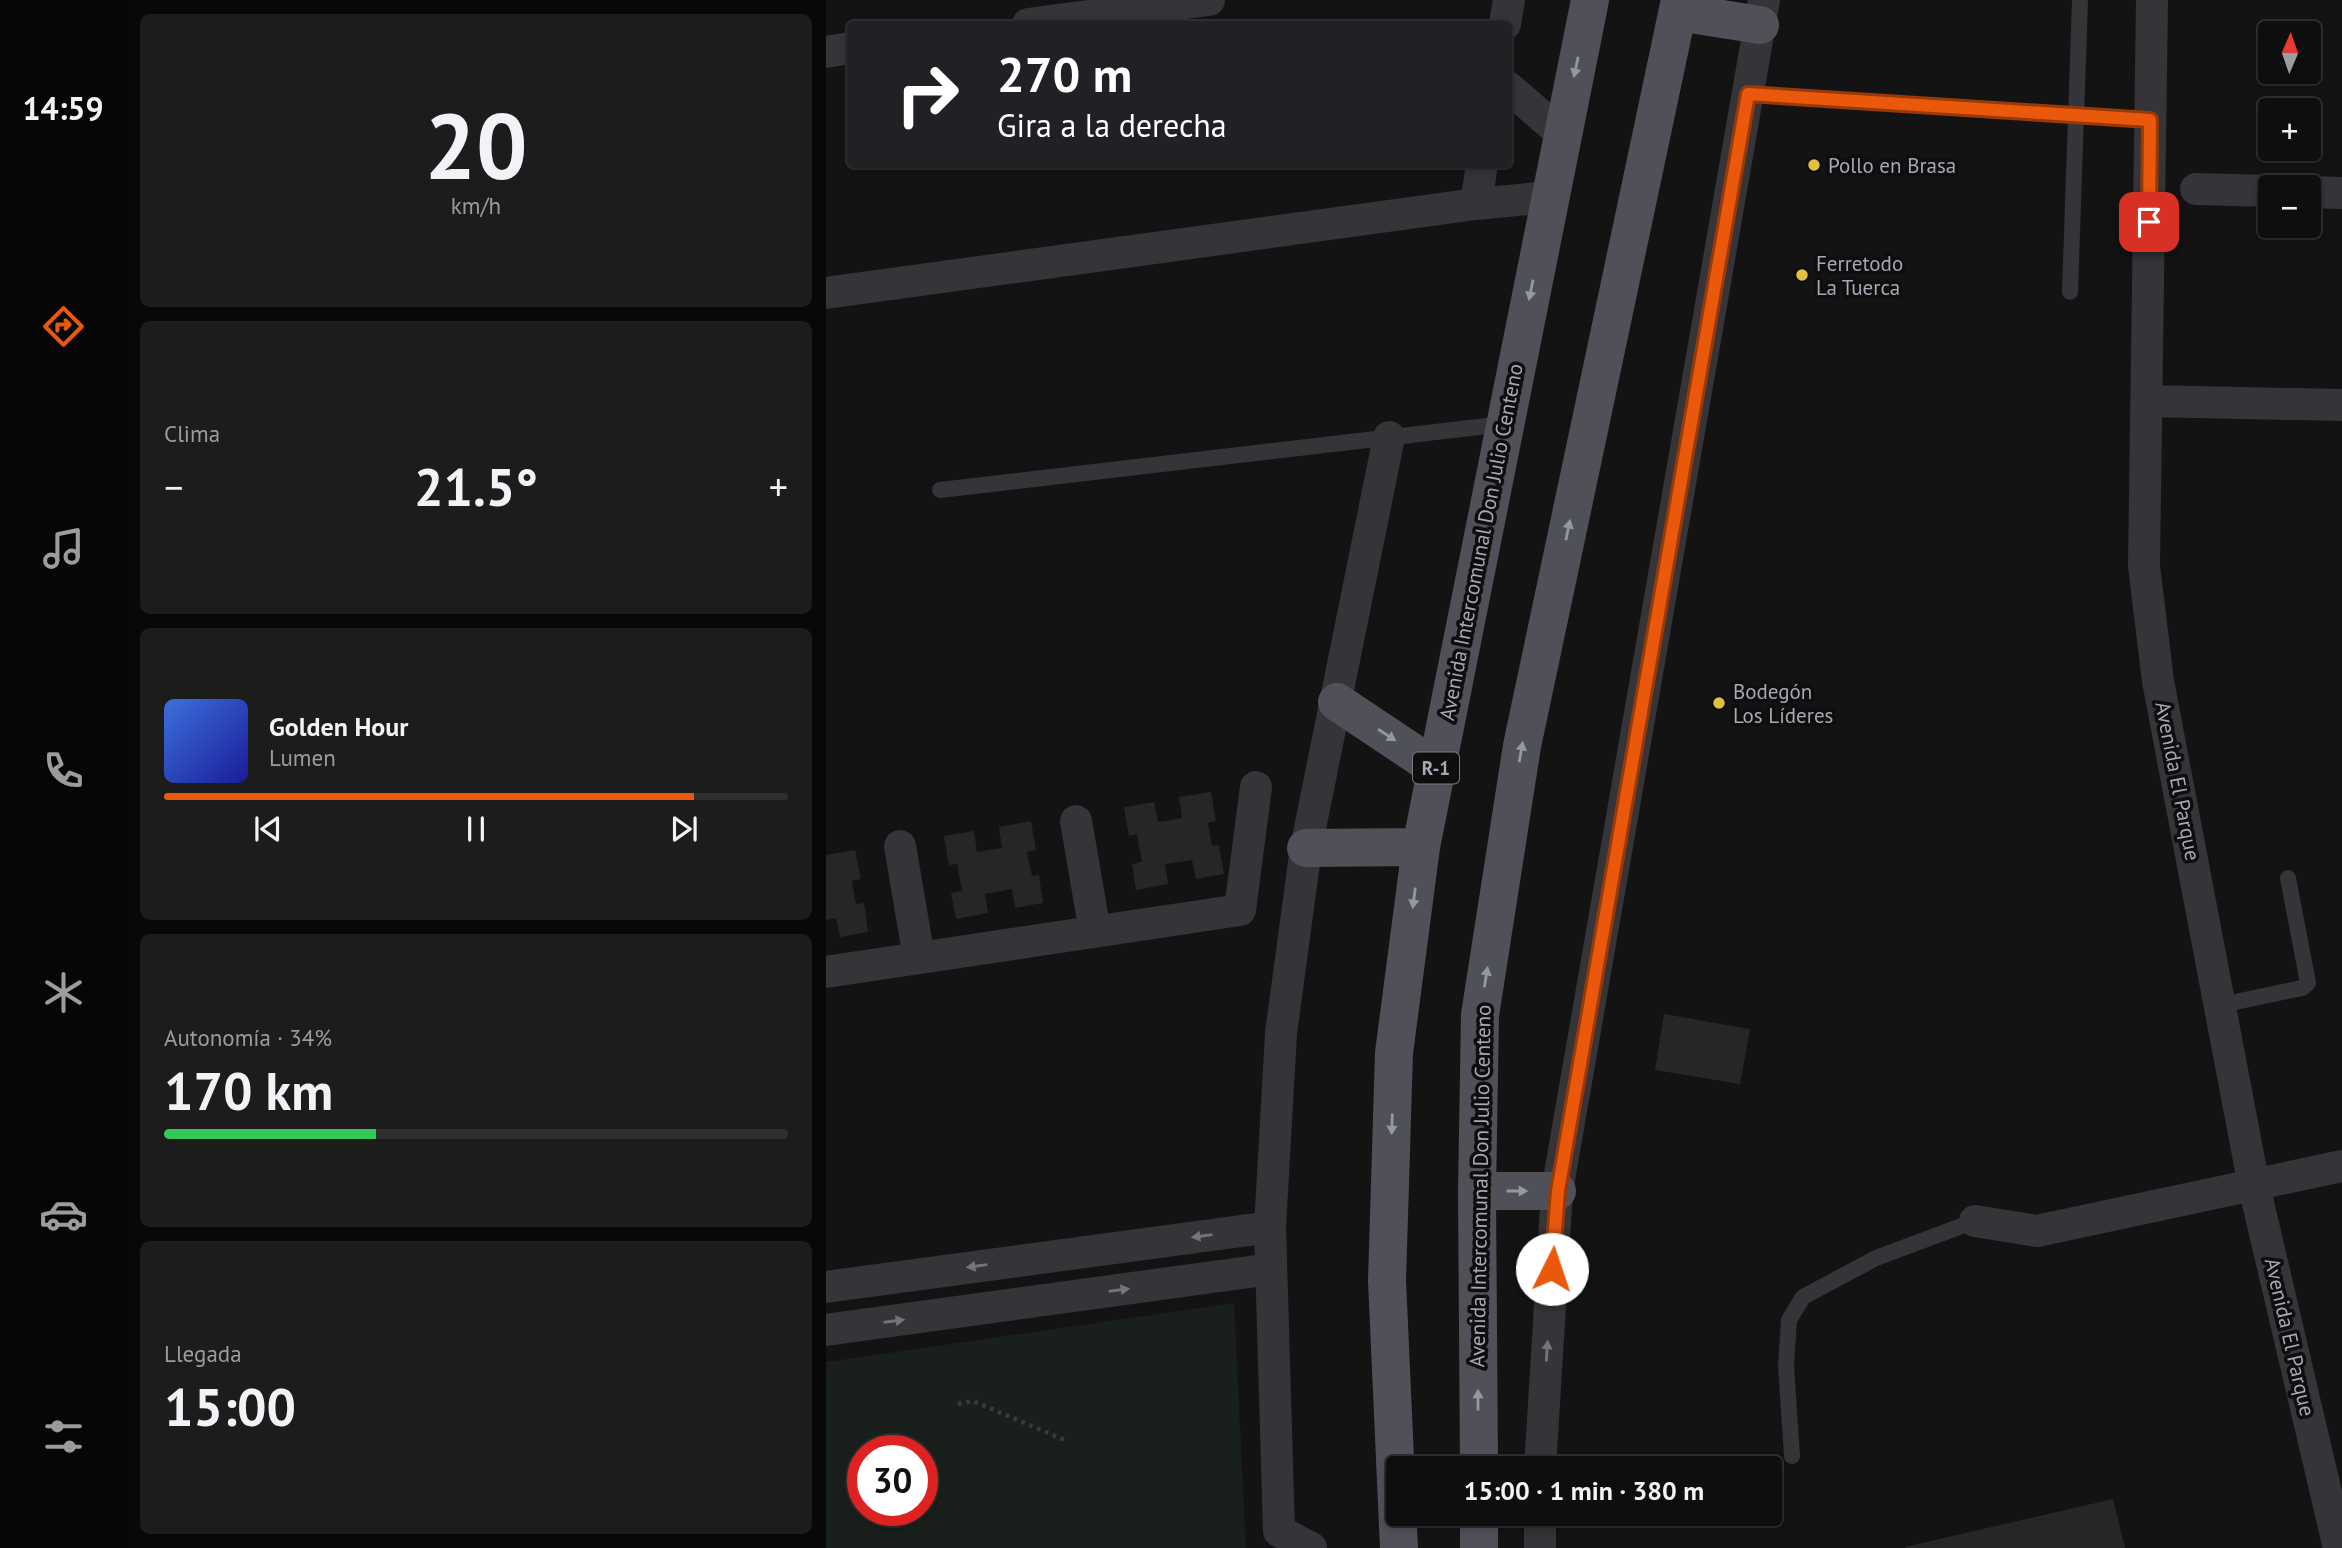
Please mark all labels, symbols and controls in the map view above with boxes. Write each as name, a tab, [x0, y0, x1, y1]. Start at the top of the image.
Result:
north arrow	[2258, 21, 2320, 84]
map controls	[2258, 21, 2321, 238]
text: 270 m	[997, 42, 1132, 106]
icon: right	[882, 49, 973, 140]
one-way arrow	[1570, 56, 1581, 78]
text: 20	[424, 86, 528, 204]
text: 14:59	[22, 87, 104, 129]
button: +	[2258, 98, 2321, 161]
text: Gira a la derecha	[997, 104, 1227, 146]
place label: Pollo en Brasa	[1828, 152, 1956, 179]
marker: Pollo en Brasa	[1806, 157, 1822, 173]
button: −	[2258, 175, 2321, 238]
text: km/h	[451, 191, 501, 220]
pin	[2119, 192, 2179, 252]
icon: arrive	[2130, 203, 2168, 241]
place label: Ferretodo La Tuerca	[1816, 250, 1903, 301]
marker: Ferretodo La Tuerca	[1794, 267, 1810, 283]
one-way arrow	[1525, 279, 1536, 301]
icon: directions	[39, 302, 88, 351]
street label: Avenida Intercomunal Don Julio Centeno	[1433, 361, 1529, 723]
text: Clima	[164, 419, 220, 448]
text: 21.5°	[414, 453, 538, 520]
text: −	[164, 462, 183, 511]
text: +	[769, 462, 788, 511]
one-way arrow	[1562, 519, 1573, 541]
icon: music	[39, 524, 88, 573]
place label: Bodegón Los Líderes	[1733, 678, 1833, 729]
marker: Bodegón Los Líderes	[1711, 695, 1727, 711]
street label: Avenida El Parque	[2149, 699, 2207, 863]
text: Golden Hour	[269, 710, 408, 743]
one-way arrow	[1377, 728, 1396, 741]
one-way arrow	[1516, 741, 1527, 763]
text: Lumen	[269, 743, 336, 772]
icon: phone	[39, 746, 88, 795]
road number: R-1	[1413, 752, 1459, 783]
icon: previous	[249, 810, 287, 848]
icon: pause	[457, 810, 495, 848]
icon: next	[665, 810, 703, 848]
one-way arrow	[1408, 887, 1419, 909]
one-way arrow	[1481, 966, 1492, 988]
icon: climate	[39, 968, 88, 1017]
street label: Avenida Intercomunal Don Julio Centeno	[1463, 1004, 1497, 1368]
text: Autonomía · 34%	[164, 1023, 332, 1052]
text: 170 km	[164, 1057, 333, 1124]
one-way arrow	[1386, 1114, 1397, 1136]
one-way arrow	[1506, 1185, 1528, 1197]
icon: car	[39, 1190, 88, 1239]
one-way arrow	[1191, 1231, 1213, 1242]
position arrow	[1515, 1232, 1589, 1306]
street label: Avenida El Parque	[2259, 1255, 2321, 1419]
one-way arrow	[965, 1261, 987, 1272]
one-way arrow	[1108, 1284, 1130, 1295]
one-way arrow	[883, 1315, 905, 1326]
text: Llegada	[164, 1339, 242, 1368]
one-way arrow	[1542, 1340, 1553, 1362]
text: 15:00	[164, 1373, 296, 1440]
one-way arrow	[1472, 1389, 1484, 1411]
icon: filters	[39, 1412, 88, 1461]
speed limit sign: 30	[847, 1435, 938, 1526]
text: 15:00 · 1 min · 380 m	[1464, 1474, 1704, 1507]

